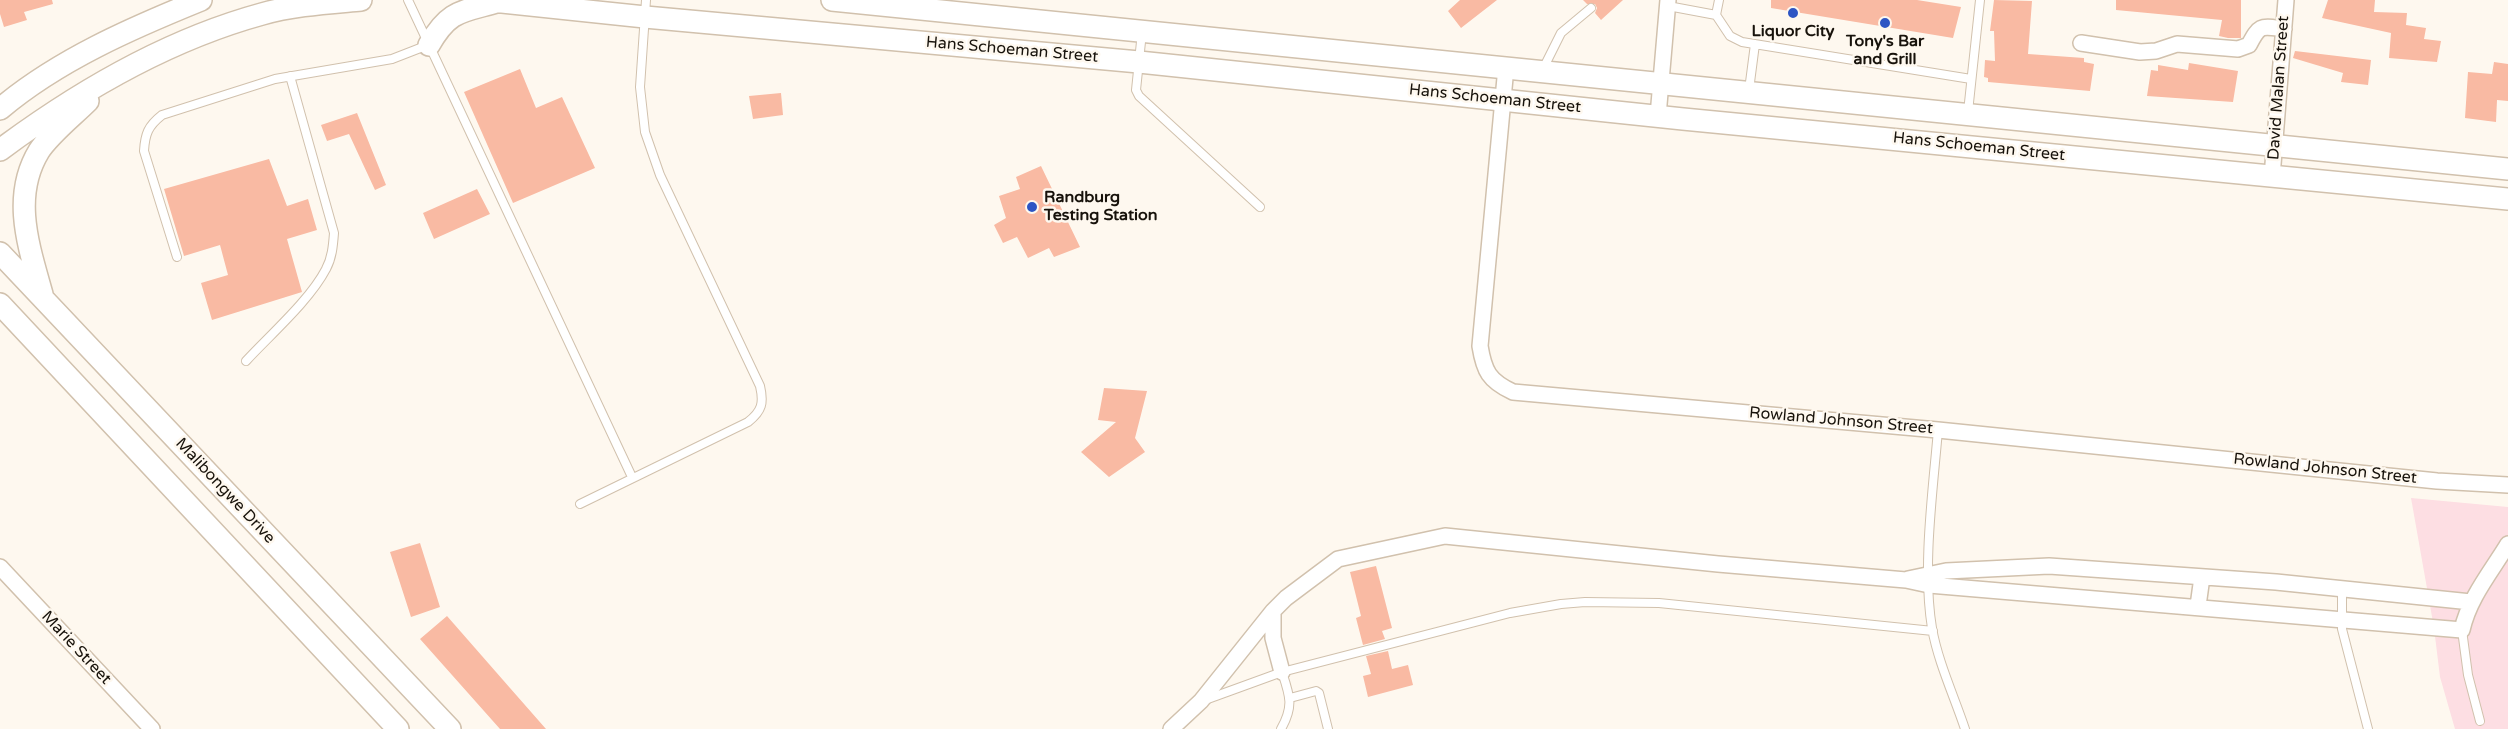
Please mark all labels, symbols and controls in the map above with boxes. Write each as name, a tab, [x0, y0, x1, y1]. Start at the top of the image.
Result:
marker: Liquor City	[1786, 6, 1800, 20]
street label: David Malan Street	[2264, 15, 2294, 161]
marker: Tony's Bar and Grill	[1878, 16, 1892, 30]
place label: Liquor City	[1752, 22, 1834, 42]
place label: Tony's Bar and Grill	[1846, 32, 1924, 70]
street label: Hans Schoeman Street	[925, 33, 1099, 67]
street label: Hans Schoeman Street	[1408, 80, 1582, 118]
street label: Hans Schoeman Street	[1892, 128, 2066, 166]
place label: Randburg Testing Station	[1044, 188, 1157, 226]
marker: Randburg Testing Station	[1025, 200, 1039, 214]
street label: Rowland Johnson Street	[1748, 403, 1934, 439]
street label: Malibongwe Drive	[171, 434, 279, 548]
street label: Rowland Johnson Street	[2232, 450, 2418, 488]
street label: Marie Street	[37, 607, 115, 689]

